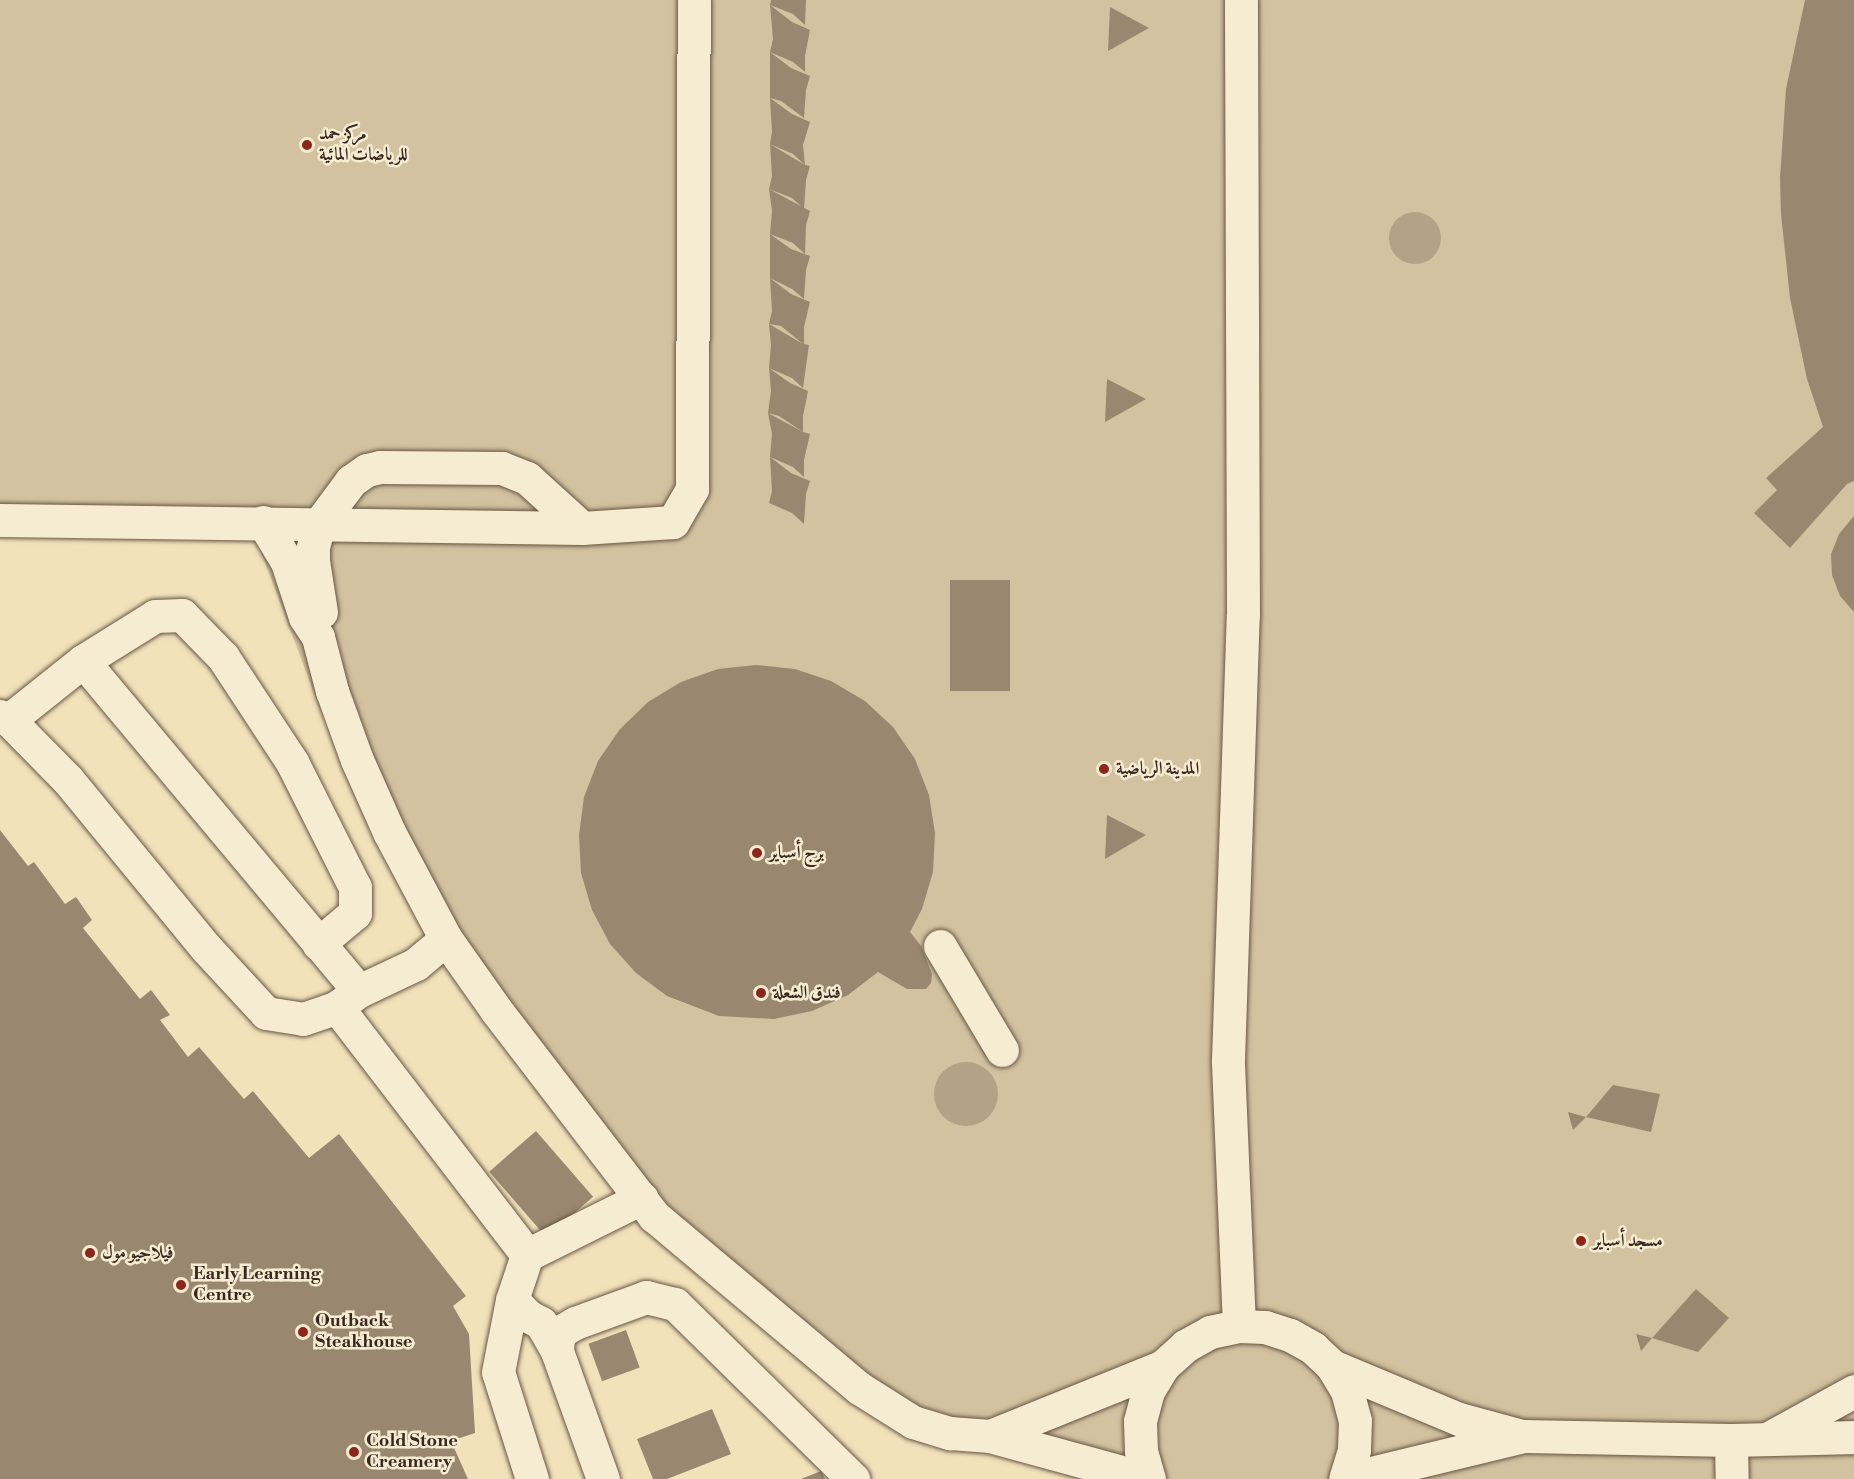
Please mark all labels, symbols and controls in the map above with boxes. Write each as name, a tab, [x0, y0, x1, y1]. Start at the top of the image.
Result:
place label: مركز حمد للرياضات المائية	[319, 124, 408, 166]
marker: مركز حمد للرياضات المائية	[300, 138, 314, 152]
place label: المدينة الرياضية	[1116, 758, 1199, 780]
marker: المدينة الرياضية	[1097, 762, 1111, 776]
place label: برج أسباير	[769, 842, 824, 864]
marker: برج أسباير	[750, 846, 764, 860]
place label: فندق الشعلة	[773, 982, 841, 1004]
marker: فندق الشعلة	[754, 986, 768, 1000]
place label: مسجد أسباير	[1593, 1230, 1663, 1252]
marker: مسجد أسباير	[1574, 1234, 1588, 1248]
place label: فيلاجيو مول	[102, 1242, 173, 1264]
marker: فيلاجيو مول	[83, 1246, 97, 1260]
place label: Early Learning Centre	[193, 1264, 321, 1306]
marker: Early Learning Centre	[174, 1278, 188, 1292]
place label: Outback Steakhouse	[315, 1311, 413, 1354]
marker: Outback Steakhouse	[296, 1325, 310, 1339]
place label: Cold Stone Creamery	[366, 1431, 458, 1474]
marker: Cold Stone Creamery	[347, 1445, 361, 1459]

